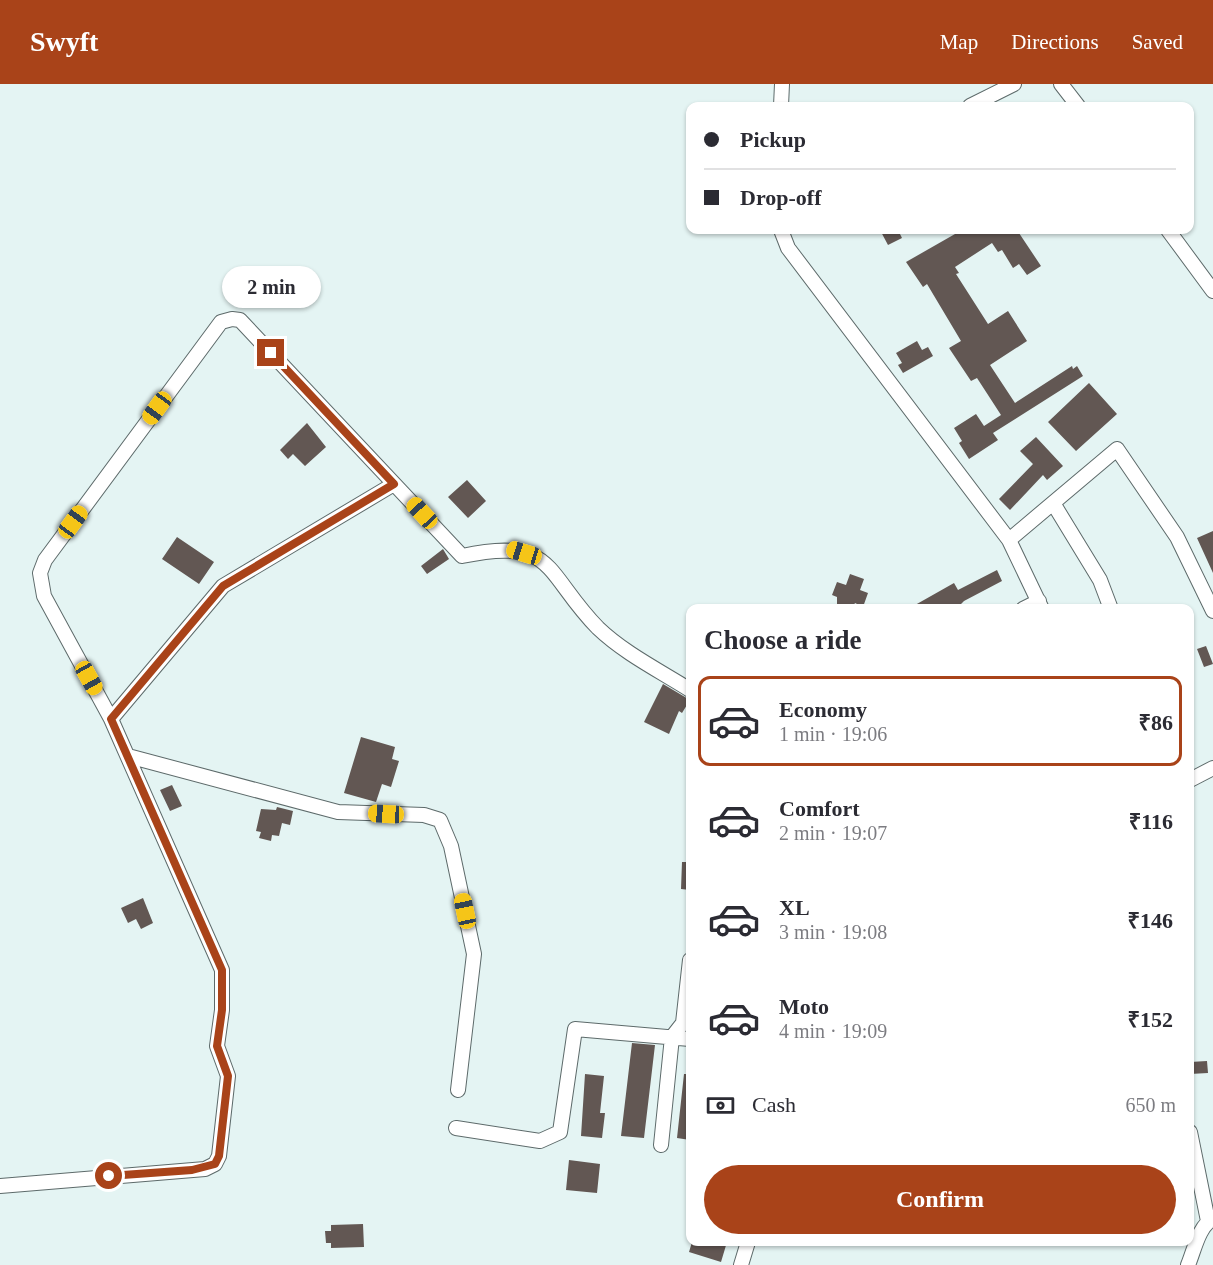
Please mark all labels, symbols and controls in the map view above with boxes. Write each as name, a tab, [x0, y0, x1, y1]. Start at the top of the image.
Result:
text: Swyft	[30, 26, 98, 57]
text: Map	[940, 30, 978, 54]
text: Directions	[1011, 30, 1099, 54]
text: Saved	[1132, 30, 1183, 54]
text: Pickup	[740, 127, 806, 152]
text: Drop-off	[740, 185, 821, 210]
callout: 2 min	[222, 266, 320, 308]
text: 2 min	[247, 276, 296, 298]
route end	[257, 339, 284, 366]
car	[139, 388, 175, 428]
car	[403, 494, 441, 532]
car	[55, 502, 91, 542]
car	[504, 539, 544, 567]
text: Choose a ride	[704, 625, 862, 655]
car	[72, 658, 106, 698]
icon: car	[707, 694, 761, 748]
text: Economy	[779, 697, 867, 722]
text: ₹86	[1138, 710, 1173, 735]
text: 1 min · 19:06	[779, 723, 887, 745]
icon: car	[707, 793, 761, 847]
text: Comfort	[779, 796, 860, 821]
car	[368, 804, 404, 824]
text: ₹116	[1129, 809, 1173, 834]
text: 2 min · 19:07	[779, 822, 887, 844]
car	[452, 892, 478, 930]
icon: car	[707, 892, 761, 946]
text: XL	[779, 895, 810, 920]
text: ₹146	[1127, 908, 1173, 933]
text: 3 min · 19:08	[779, 921, 887, 943]
icon: car	[707, 991, 761, 1045]
text: Moto	[779, 994, 829, 1019]
text: ₹152	[1127, 1007, 1173, 1032]
text: 4 min · 19:09	[779, 1020, 887, 1042]
icon: cash	[704, 1089, 737, 1122]
text: Cash	[752, 1092, 796, 1117]
text: 650 m	[1125, 1094, 1176, 1116]
route start	[95, 1162, 122, 1189]
button: Confirm	[704, 1165, 1176, 1234]

